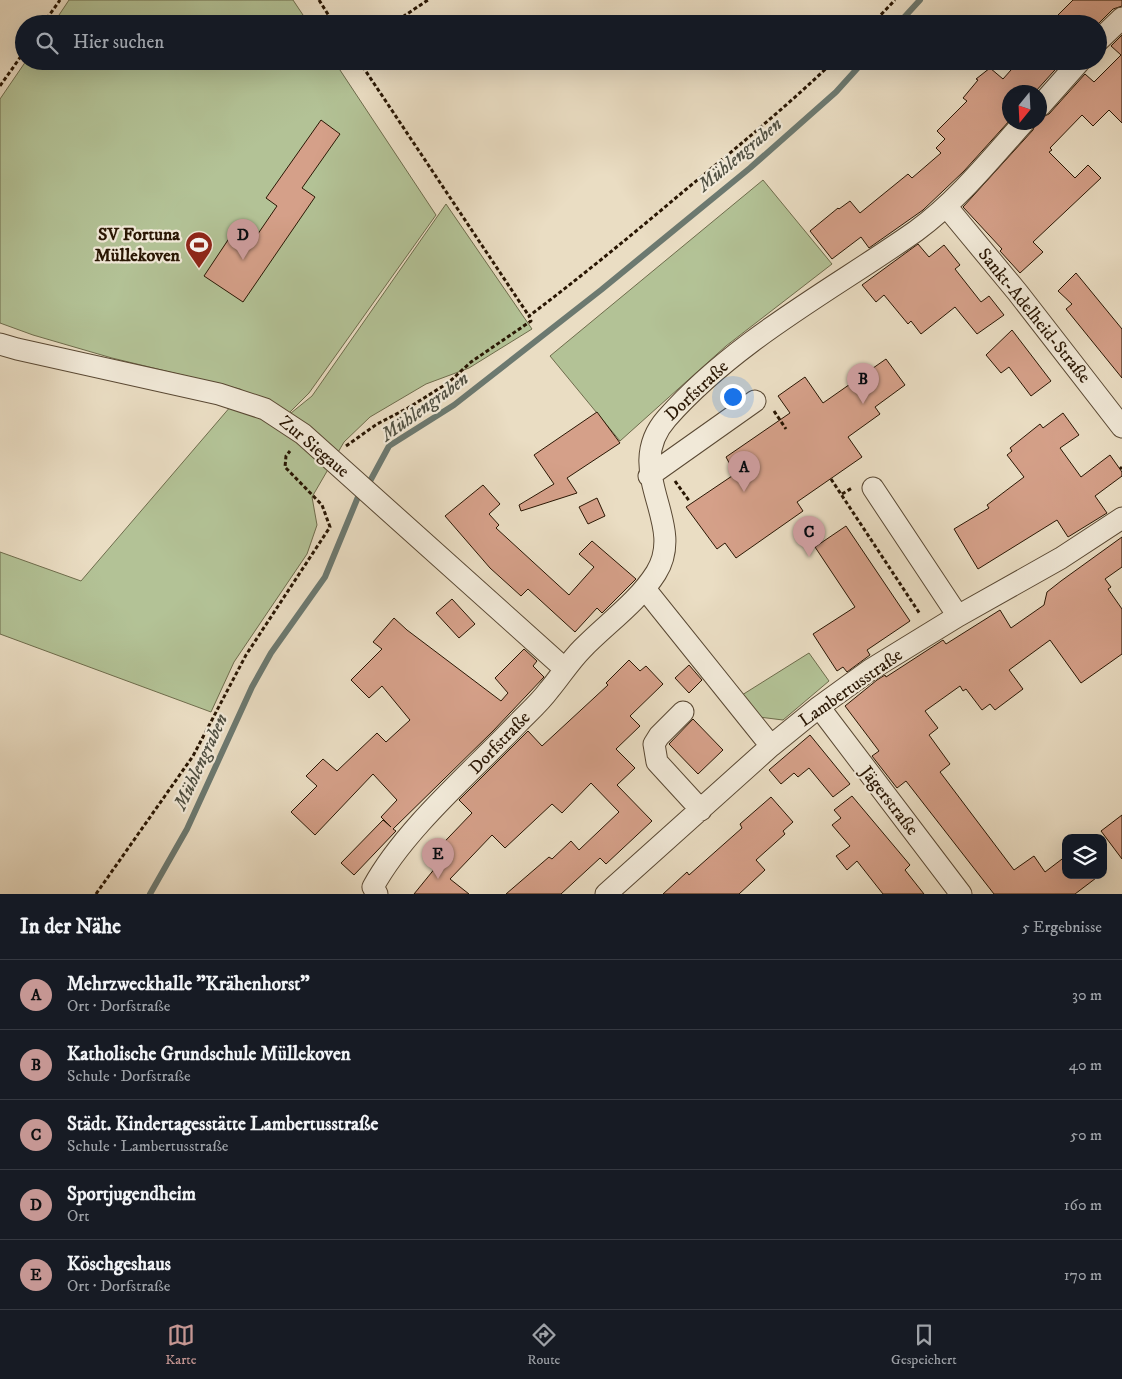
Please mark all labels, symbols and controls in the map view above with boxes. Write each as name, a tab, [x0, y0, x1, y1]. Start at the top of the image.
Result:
search box	[15, 15, 1107, 70]
icon: search	[33, 29, 61, 57]
text: Hier suchen	[73, 31, 164, 54]
north arrow	[1002, 85, 1047, 130]
water label: Mühlengraben	[692, 113, 787, 198]
pin: D	[227, 219, 259, 260]
place label: SV Fortuna Müllekoven	[95, 224, 181, 267]
sports icon: SV Fortuna Müllekoven	[184, 230, 214, 269]
street label: Sankt-Adelheid-Straße	[973, 244, 1095, 388]
street label: Dorfstraße	[661, 356, 733, 426]
pin: B	[847, 363, 879, 404]
water label: Mühlengraben	[375, 367, 474, 448]
your location	[720, 384, 746, 410]
street label: Zur Siegaue	[274, 411, 354, 483]
pin: A	[728, 451, 760, 492]
pin: C	[793, 516, 825, 557]
street label: Lambertusstraße	[795, 644, 907, 732]
street label: Dorfstraße	[465, 707, 535, 779]
water label: Mühlengraben	[168, 710, 233, 815]
street label: Jägerstraße	[854, 760, 923, 840]
map controls	[1062, 834, 1107, 879]
button: layers	[1062, 834, 1107, 879]
pin: E	[422, 838, 454, 879]
text: In der Nähe	[20, 914, 121, 940]
text: 5 Ergebnisse	[1022, 917, 1102, 937]
text: Mehrzweckhalle "Krähenhorst"	[67, 973, 310, 996]
text: A	[31, 985, 41, 1005]
text: 30 m	[1072, 985, 1102, 1005]
text: Ort · Dorfstraße	[67, 996, 170, 1016]
text: Katholische Grundschule Müllekoven	[67, 1043, 351, 1066]
text: B	[31, 1055, 41, 1075]
text: 40 m	[1069, 1055, 1102, 1075]
text: Schule · Dorfstraße	[67, 1066, 191, 1086]
text: Städt. Kindertagesstätte Lambertusstraße	[67, 1113, 378, 1136]
text: C	[31, 1125, 41, 1145]
text: 50 m	[1070, 1125, 1102, 1145]
text: Schule · Lambertusstraße	[67, 1136, 228, 1156]
text: Sportjugendheim	[67, 1183, 196, 1206]
text: D	[30, 1195, 42, 1215]
text: 160 m	[1064, 1195, 1102, 1215]
text: Ort	[67, 1206, 89, 1226]
text: Köschgeshaus	[67, 1253, 171, 1276]
text: E	[30, 1265, 42, 1285]
text: 170 m	[1064, 1265, 1102, 1285]
text: Ort · Dorfstraße	[67, 1276, 170, 1296]
tab: Karte	[165, 1321, 197, 1369]
tab: Route	[527, 1321, 560, 1369]
tab: Gespeichert	[891, 1321, 957, 1369]

